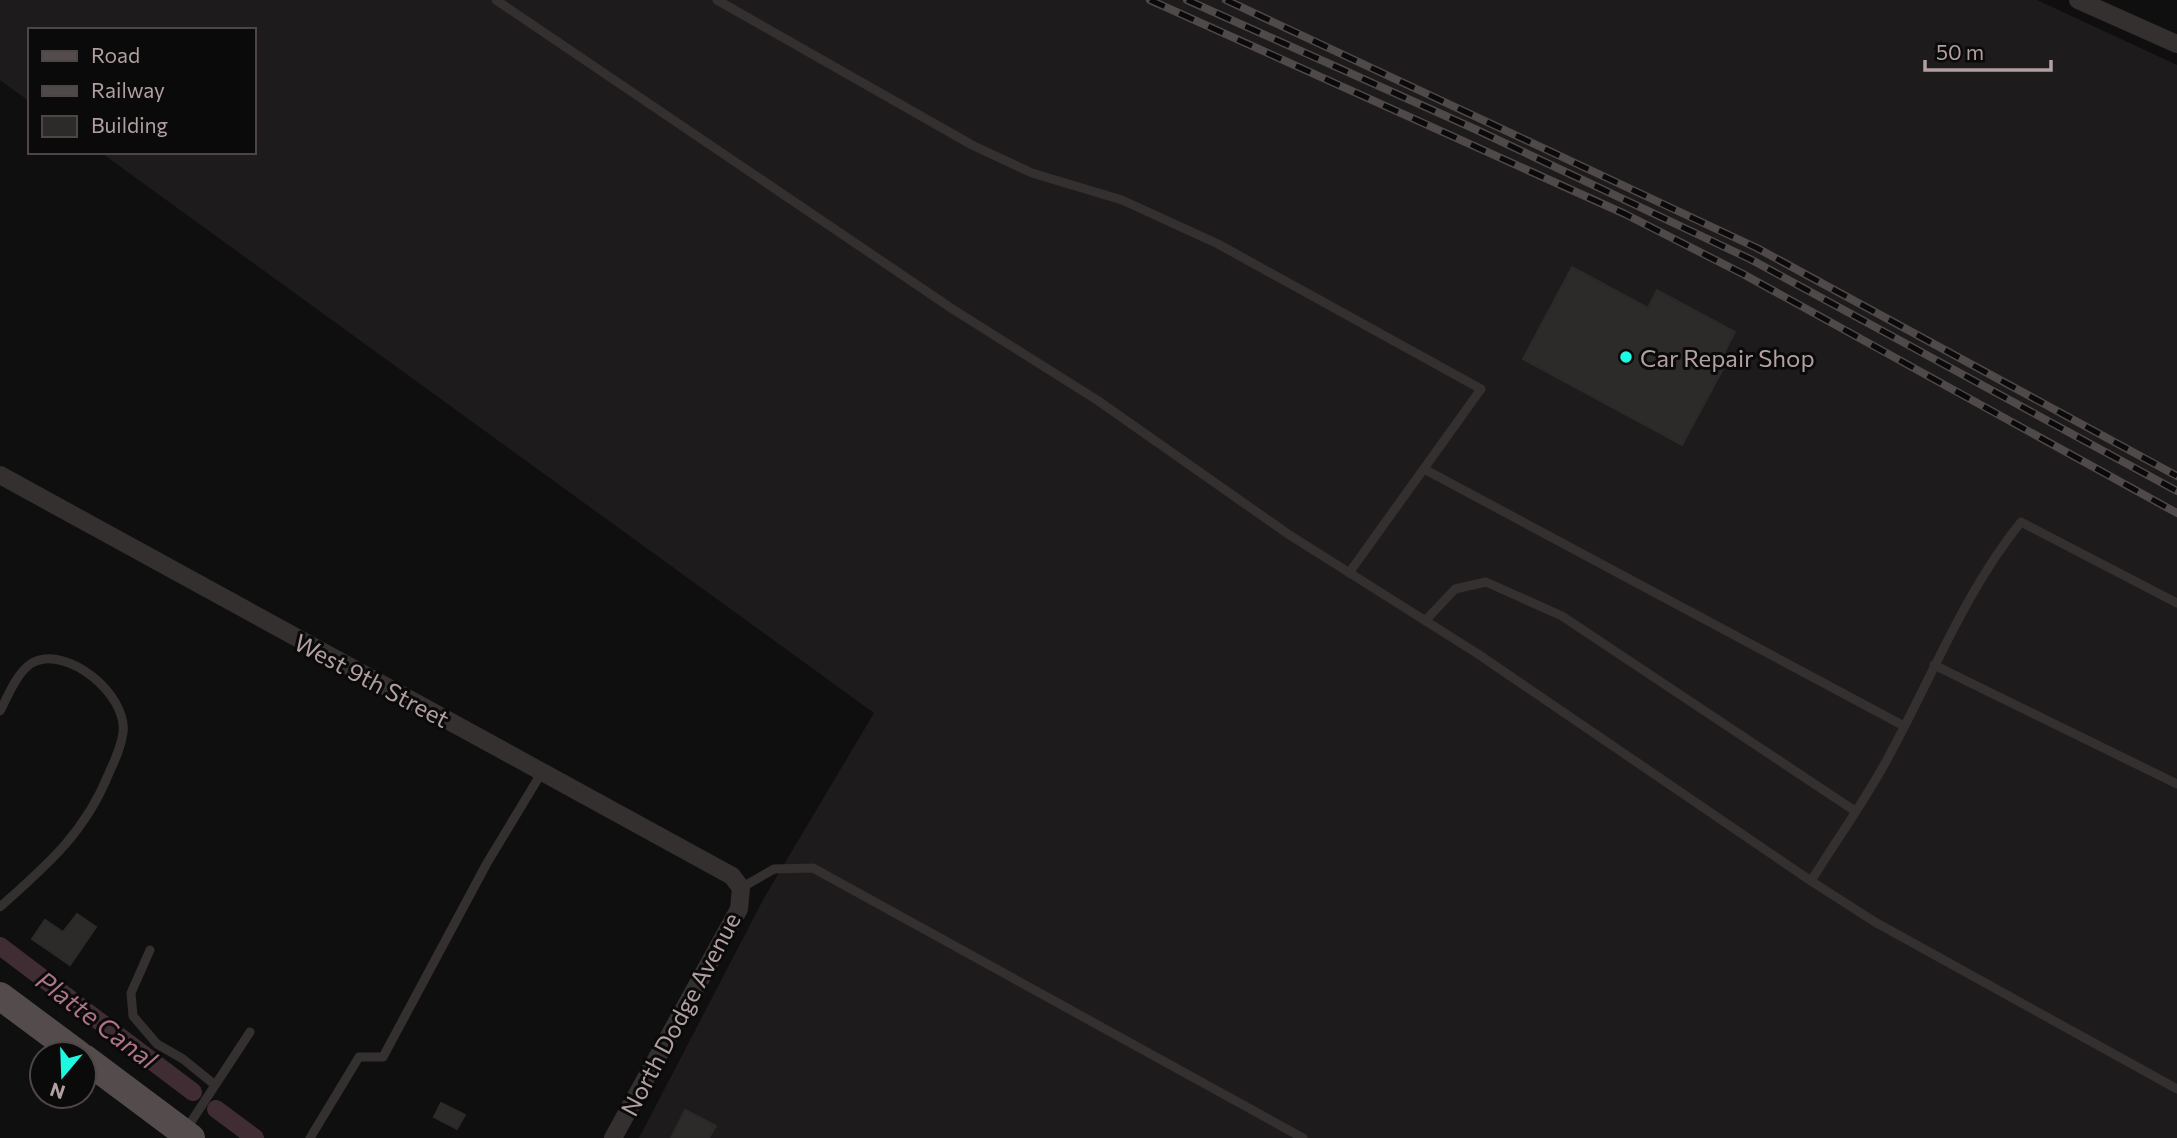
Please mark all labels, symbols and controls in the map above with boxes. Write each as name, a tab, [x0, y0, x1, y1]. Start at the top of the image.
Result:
legend	[28, 28, 256, 154]
scale bar	[1925, 28, 2051, 72]
text: 50 m	[1936, 39, 1984, 64]
text: Road	[91, 42, 140, 67]
text: Railway	[91, 77, 165, 102]
text: Building	[91, 112, 168, 137]
place label: Car Repair Shop	[1640, 343, 1815, 372]
marker: Car Repair Shop	[1618, 349, 1634, 365]
street label: West 9th Street	[290, 627, 455, 733]
street label: North Dodge Avenue	[614, 907, 746, 1121]
water label: Platte Canal	[31, 964, 164, 1075]
north arrow	[28, 1040, 98, 1110]
text: N	[47, 1078, 68, 1105]

